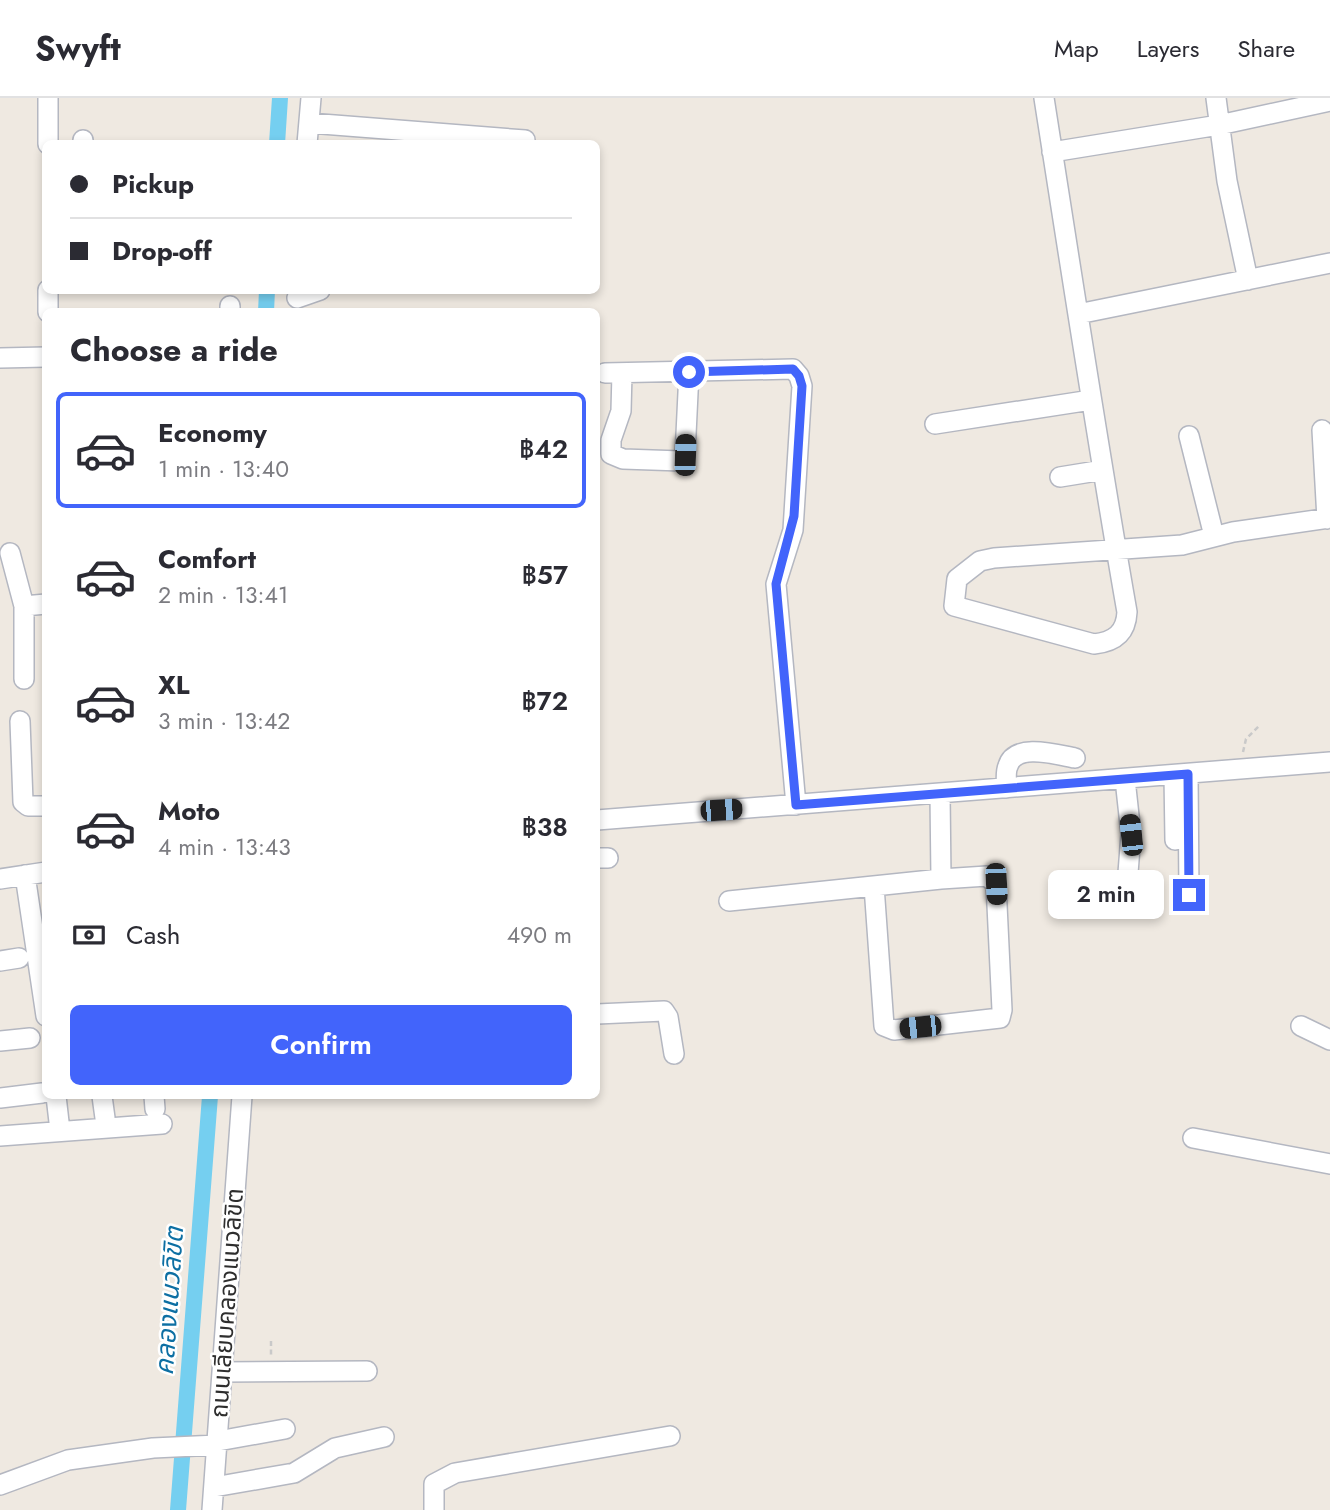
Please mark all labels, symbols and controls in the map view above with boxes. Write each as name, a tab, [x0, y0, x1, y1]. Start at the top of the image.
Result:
text: Swyft	[35, 25, 121, 72]
text: Map	[1054, 31, 1099, 66]
text: Layers	[1137, 31, 1199, 66]
text: Share	[1237, 31, 1295, 66]
text: Pickup	[112, 165, 194, 203]
text: Drop-off	[112, 232, 212, 270]
text: Choose a ride	[70, 327, 278, 373]
route start	[673, 356, 705, 388]
text: Economy	[158, 414, 267, 452]
icon: car	[74, 419, 137, 482]
text: ฿42	[519, 430, 568, 468]
car	[674, 434, 697, 476]
text: 1 min · 13:40	[158, 452, 289, 486]
text: Comfort	[158, 540, 256, 578]
icon: car	[74, 545, 137, 608]
text: ฿57	[522, 556, 568, 594]
text: 2 min · 13:41	[158, 578, 288, 612]
text: XL	[158, 666, 190, 704]
icon: car	[74, 671, 137, 734]
text: ฿72	[521, 682, 568, 720]
text: 3 min · 13:42	[158, 704, 290, 738]
text: Moto	[158, 792, 220, 830]
icon: car	[74, 797, 137, 860]
car	[700, 798, 743, 822]
text: ฿38	[522, 808, 568, 846]
car	[1119, 813, 1144, 857]
text: 4 min · 13:43	[158, 830, 291, 864]
car	[985, 862, 1008, 906]
callout: 2 min	[1049, 870, 1164, 920]
text: 2 min	[1076, 877, 1136, 911]
route end	[1173, 879, 1205, 911]
icon: cash	[70, 916, 108, 954]
text: Cash	[126, 916, 180, 954]
text: 490 m	[507, 918, 572, 952]
button: Confirm	[70, 1005, 572, 1085]
car	[899, 1014, 942, 1040]
street label: ถนนเลียบคลองแนวลิขิต	[201, 1187, 252, 1419]
water label: คลองแนวลิขิต	[145, 1224, 193, 1376]

